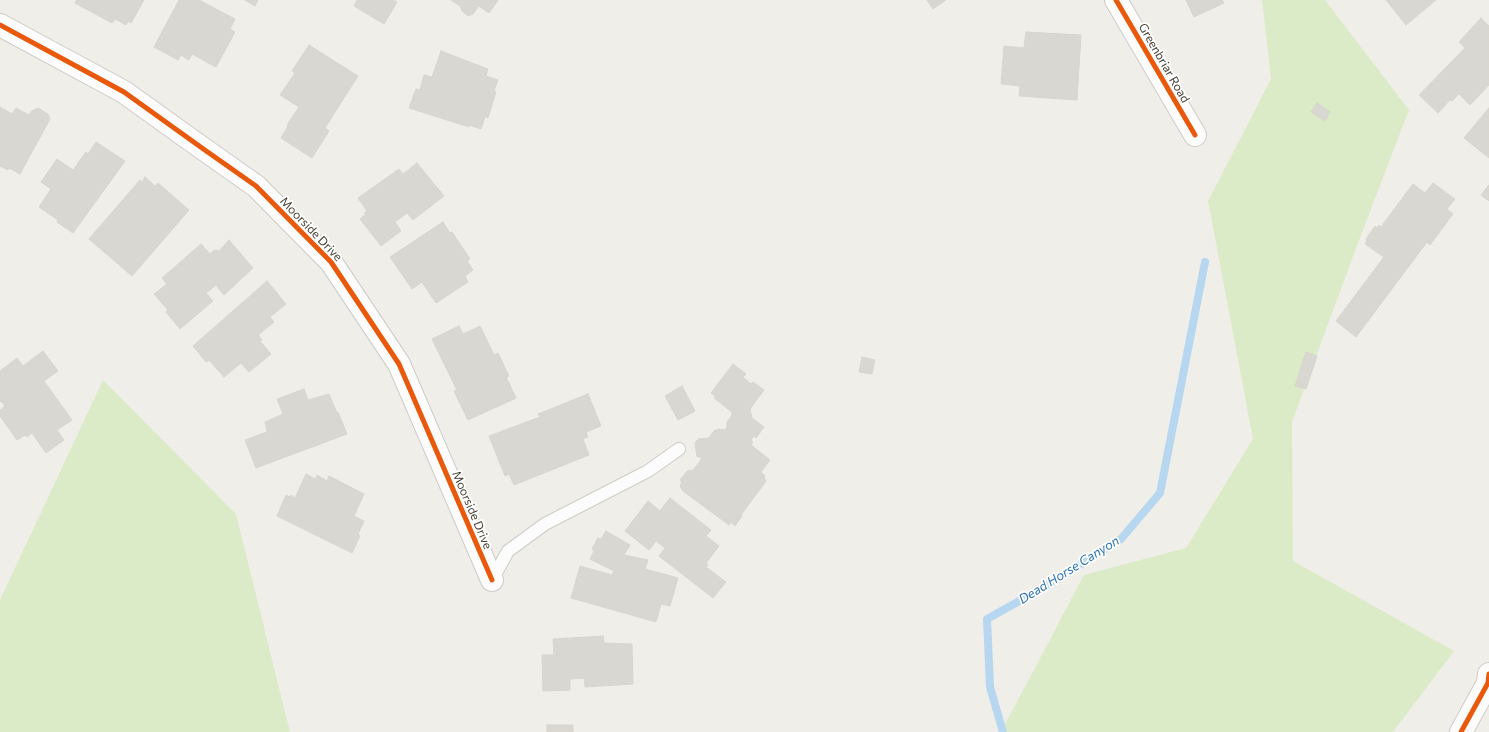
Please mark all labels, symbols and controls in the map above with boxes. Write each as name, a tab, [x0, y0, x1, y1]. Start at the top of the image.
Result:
street label: Greenbriar Road	[1135, 21, 1193, 105]
street label: Moorside Drive	[277, 194, 345, 264]
street label: Moorside Drive	[449, 469, 495, 551]
water label: Dead Horse Canyon	[1016, 533, 1122, 607]

